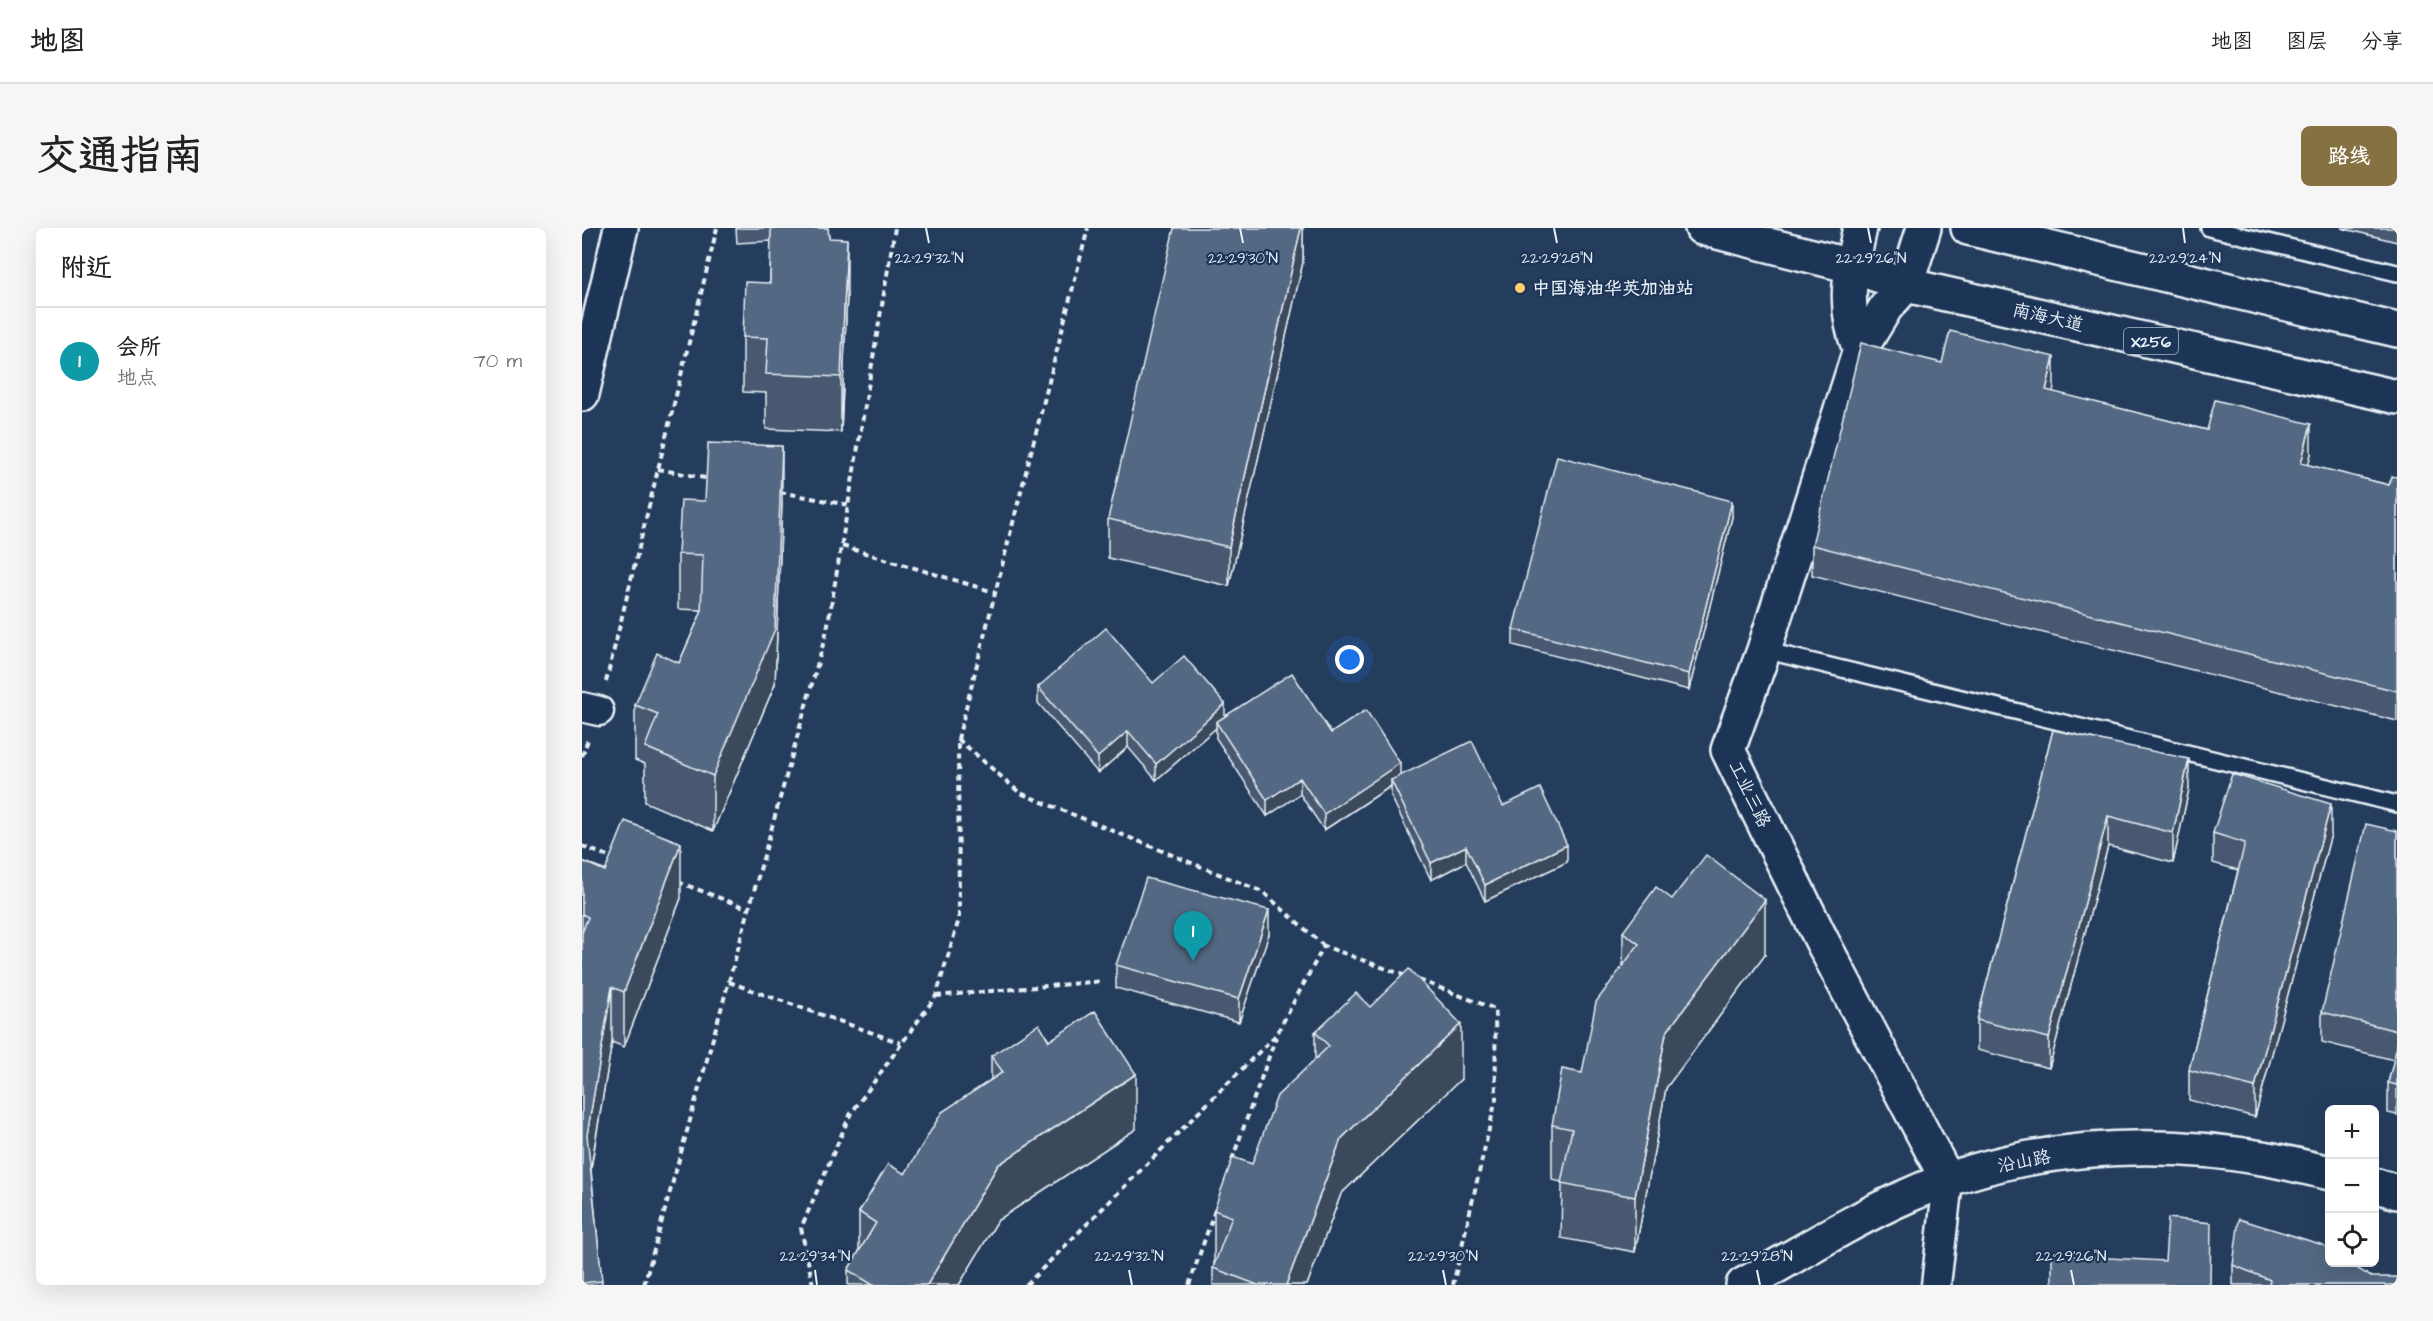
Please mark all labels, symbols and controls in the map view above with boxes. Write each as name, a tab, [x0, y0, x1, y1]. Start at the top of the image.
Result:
text: 地图	[30, 22, 86, 61]
text: 地图	[2211, 27, 2253, 56]
text: 图层	[2286, 27, 2328, 56]
text: 分享	[2361, 27, 2403, 56]
button: 路线	[2301, 126, 2397, 186]
text: 交通指南	[36, 128, 204, 186]
text: 22°29'32"N	[894, 248, 964, 269]
text: 22°29'30"N	[1208, 248, 1278, 269]
text: 22°29'28"N	[1521, 248, 1593, 269]
text: 22°29'26"N	[1836, 248, 1906, 269]
text: 22°29'24"N	[2149, 248, 2221, 269]
text: 附近	[60, 250, 112, 286]
place label: 中国海油华英加油站	[1532, 276, 1694, 301]
marker: 中国海油华英加油站	[1513, 281, 1527, 295]
street label: 南海大道	[2010, 297, 2086, 338]
road number: X256	[2124, 328, 2178, 354]
text: 会所	[117, 332, 161, 363]
text: 1	[78, 347, 81, 375]
text: 70 m	[474, 347, 522, 375]
text: 地点	[117, 364, 157, 392]
your location	[1335, 645, 1364, 674]
street label: 工业三路	[1723, 756, 1777, 832]
pin: 1	[1174, 912, 1212, 961]
map controls	[2325, 1105, 2379, 1267]
button: +	[2325, 1105, 2379, 1159]
street label: 沿山路	[1995, 1144, 2053, 1179]
button: −	[2325, 1159, 2379, 1213]
button: locate	[2325, 1213, 2379, 1267]
text: 22°29'34"N	[780, 1246, 850, 1267]
text: 22°29'32"N	[1094, 1246, 1164, 1267]
text: 22°29'30"N	[1408, 1246, 1478, 1267]
text: 22°29'28"N	[1721, 1246, 1793, 1267]
text: 22°29'26"N	[2036, 1246, 2106, 1267]

